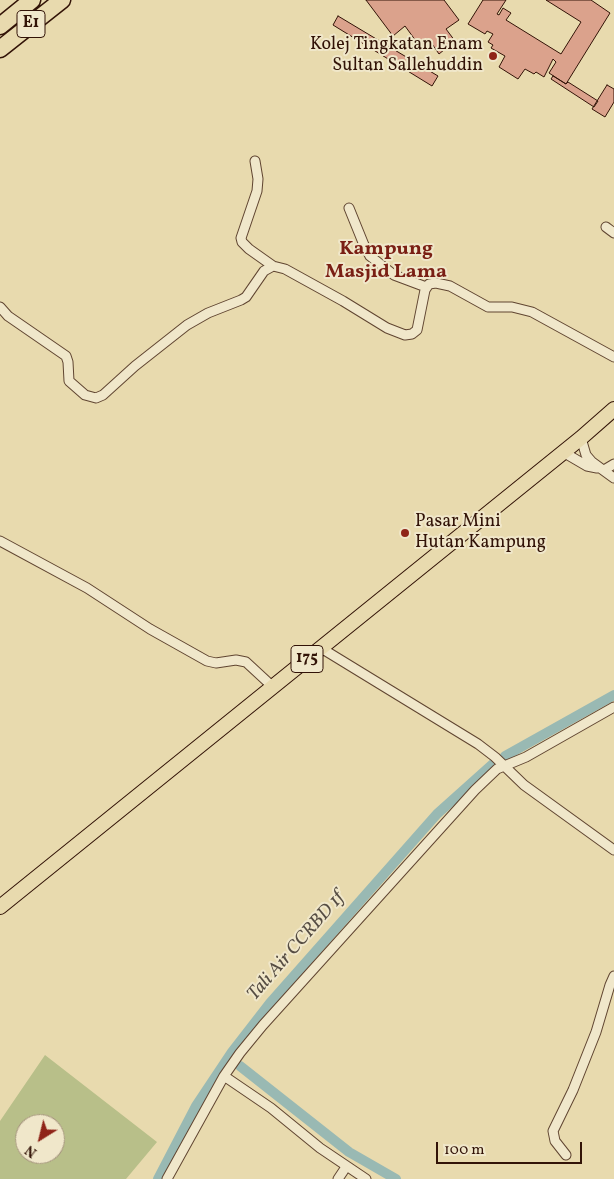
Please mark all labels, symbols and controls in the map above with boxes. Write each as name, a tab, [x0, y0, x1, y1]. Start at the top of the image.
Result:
road number: E1	[17, 10, 45, 38]
place label: Kolej Tingkatan Enam Sultan Sallehuddin	[310, 35, 483, 78]
marker: Kolej Tingkatan Enam Sultan Sallehuddin	[487, 50, 499, 62]
district label: Kampung Masjid Lama	[325, 238, 447, 285]
place label: Pasar Mini Hutan Kampung	[415, 512, 546, 554]
marker: Pasar Mini Hutan Kampung	[399, 527, 411, 539]
road number: 175	[291, 646, 323, 672]
water label: Tali Air CCRBD 1f	[244, 888, 350, 1006]
north arrow	[15, 1114, 65, 1164]
scale bar	[439, 1132, 585, 1164]
text: N	[22, 1140, 41, 1161]
text: 100 m	[444, 1140, 484, 1161]

